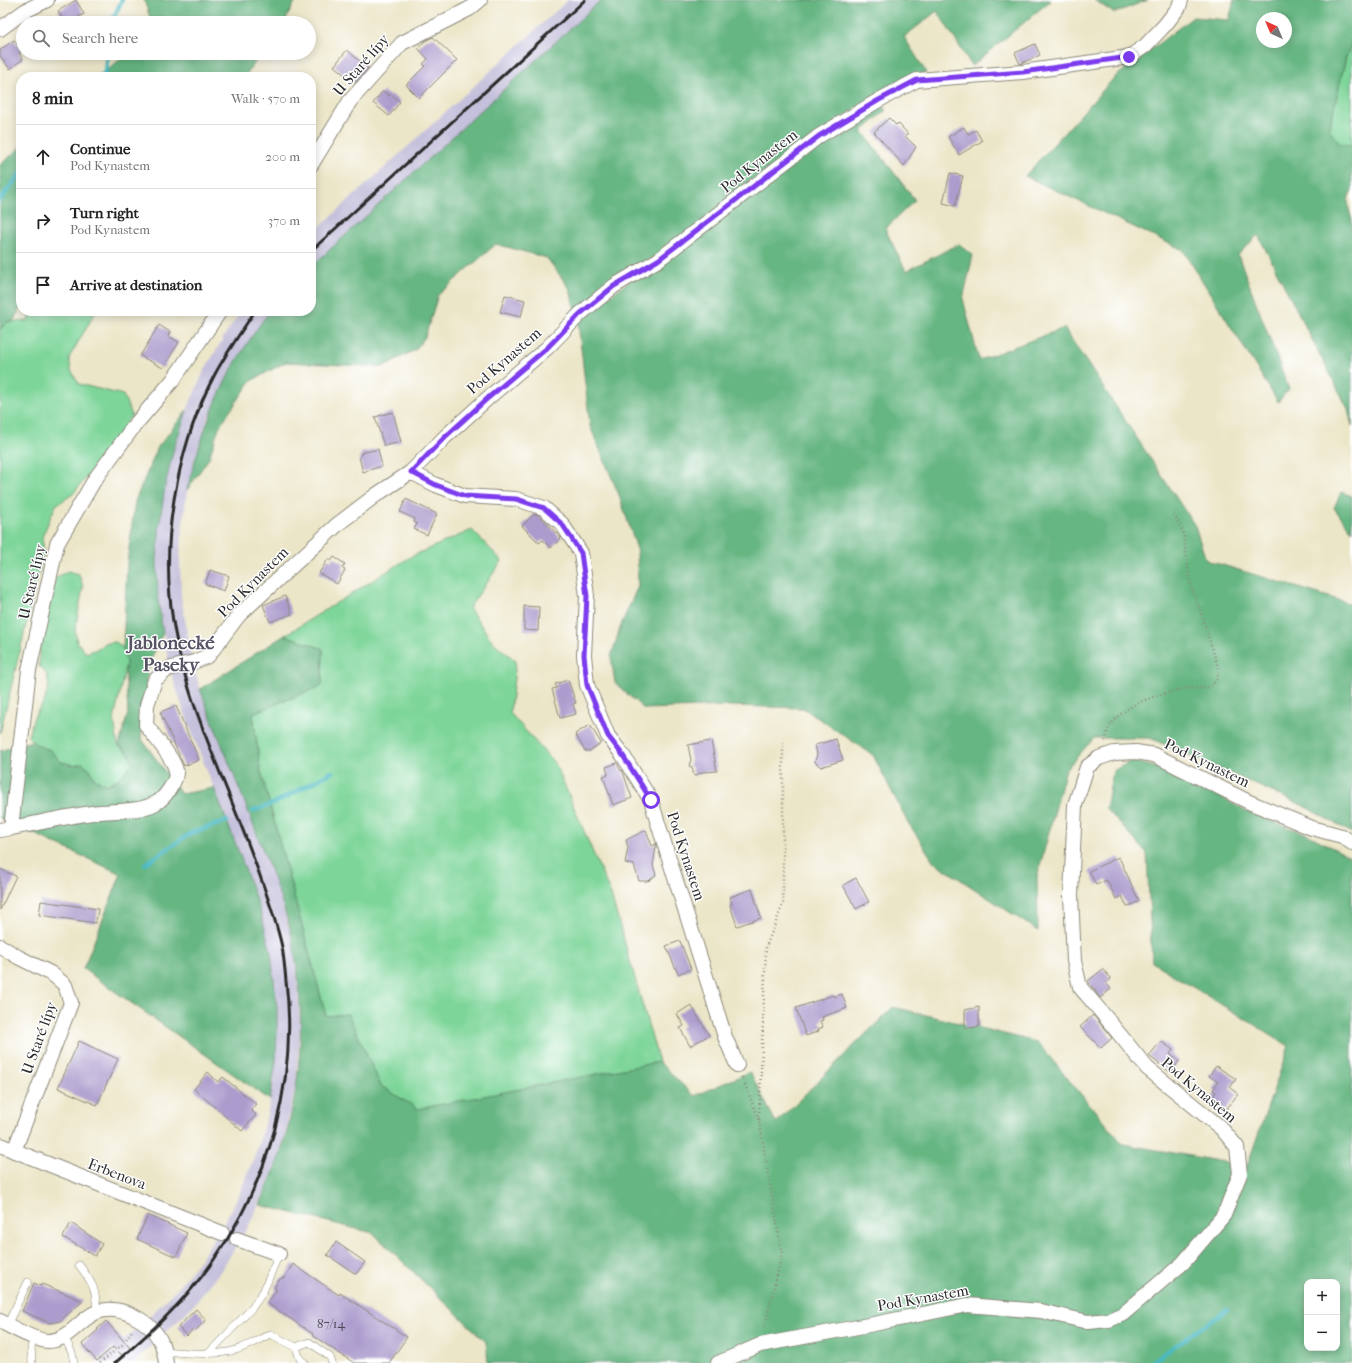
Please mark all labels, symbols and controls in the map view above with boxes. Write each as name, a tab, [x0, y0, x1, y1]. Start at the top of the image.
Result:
north arrow	[1256, 12, 1292, 48]
search box	[16, 16, 316, 60]
icon: search	[30, 27, 52, 49]
text: Search here	[62, 29, 138, 47]
street label: U Staré lípy	[329, 30, 393, 100]
route end	[1120, 48, 1138, 66]
text: 8 min	[32, 88, 73, 108]
text: Walk · 570 m	[231, 91, 300, 106]
street label: Pod Kynastem	[717, 125, 801, 197]
text: Continue	[70, 140, 130, 158]
icon: ahead	[32, 146, 54, 168]
text: 200 m	[265, 149, 300, 164]
text: Pod Kynastem	[70, 158, 150, 173]
text: Turn right	[70, 204, 139, 222]
icon: right	[32, 210, 54, 232]
text: 370 m	[268, 213, 300, 228]
text: Pod Kynastem	[70, 222, 150, 237]
icon: arrive	[32, 274, 54, 296]
text: Arrive at destination	[70, 276, 202, 294]
street label: Pod Kynastem	[463, 324, 545, 398]
street label: U Staré lípy	[15, 542, 50, 621]
street label: Pod Kynastem	[214, 543, 292, 621]
district label: Jablonecké Paseky	[125, 632, 215, 676]
street label: Pod Kynastem	[1161, 735, 1253, 792]
route start	[642, 791, 660, 809]
street label: Pod Kynastem	[663, 809, 709, 903]
street label: U Staré lípy	[18, 998, 61, 1077]
street label: Pod Kynastem	[1158, 1053, 1241, 1127]
street label: Erbenova	[85, 1155, 150, 1194]
map controls	[1304, 1279, 1340, 1351]
button: +	[1304, 1279, 1340, 1315]
street label: Pod Kynastem	[876, 1281, 971, 1315]
button: −	[1304, 1315, 1340, 1351]
house number: 87/14	[317, 1316, 345, 1331]

